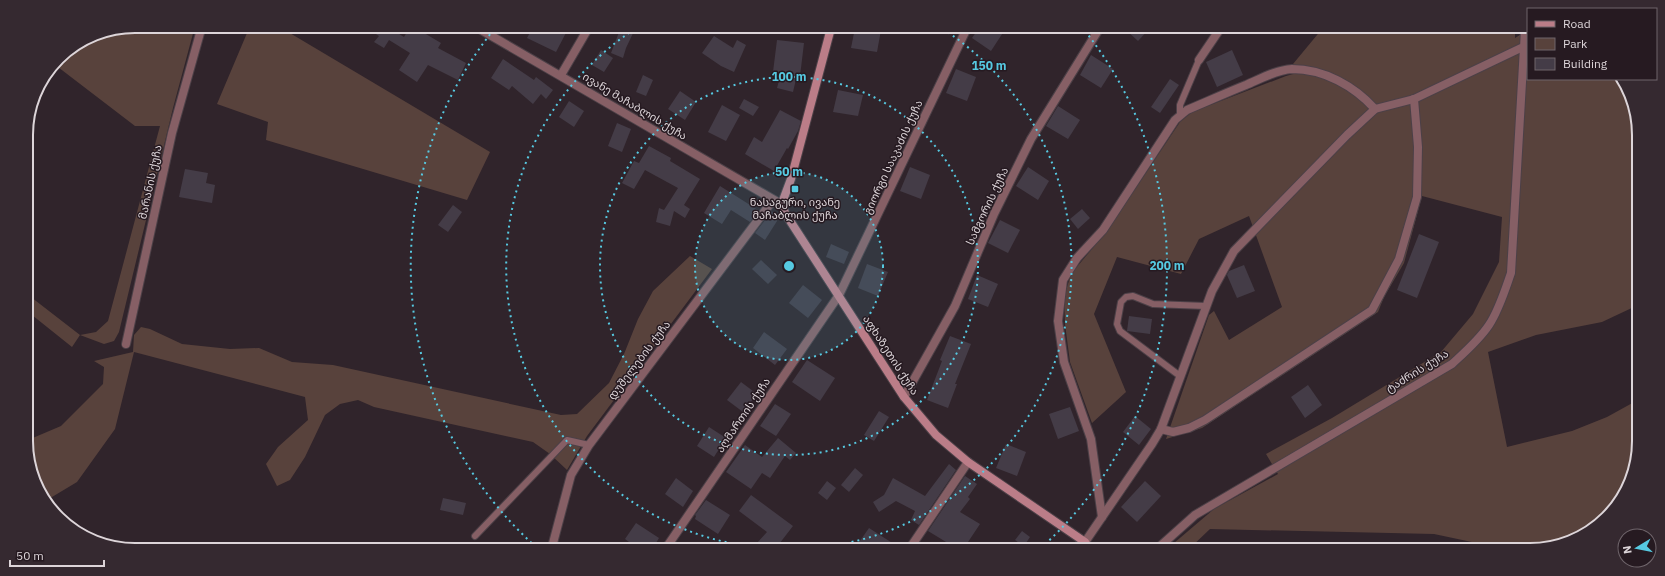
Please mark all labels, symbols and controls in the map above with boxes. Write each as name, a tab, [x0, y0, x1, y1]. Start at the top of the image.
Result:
legend	[1527, 8, 1657, 80]
text: Road	[1563, 16, 1591, 31]
text: Park	[1563, 36, 1588, 51]
text: Building	[1563, 56, 1608, 71]
text: 150 m	[971, 58, 1007, 73]
street label: ივანე მაჩაბლის ქუჩა	[580, 69, 690, 143]
text: 100 m	[771, 69, 807, 84]
street label: გიორგი სააკაძის ქუჩა	[860, 98, 926, 216]
street label: მარანის ქუჩა	[135, 144, 165, 220]
text: 50 m	[775, 164, 803, 179]
street label: სამგორის ქუჩა	[963, 165, 1011, 247]
marker: ნასაგური, ივანე მაჩაბლის ქუჩა	[790, 184, 800, 194]
place label: ნასაგური, ივანე მაჩაბლის ქუჩა	[750, 195, 840, 222]
text: 200 m	[1149, 258, 1185, 273]
centre of rings	[782, 259, 796, 273]
street label: აფხაზეთის ქუჩა	[860, 313, 922, 397]
street label: დუშელების ქუჩა	[605, 318, 673, 402]
street label: ტაძრის ქუჩა	[1383, 346, 1451, 396]
street label: აღმართის ქუჩა	[713, 375, 773, 455]
north arrow	[1617, 528, 1657, 568]
scale bar	[10, 542, 104, 568]
text: N	[1620, 545, 1635, 555]
text: 50 m	[16, 548, 44, 563]

